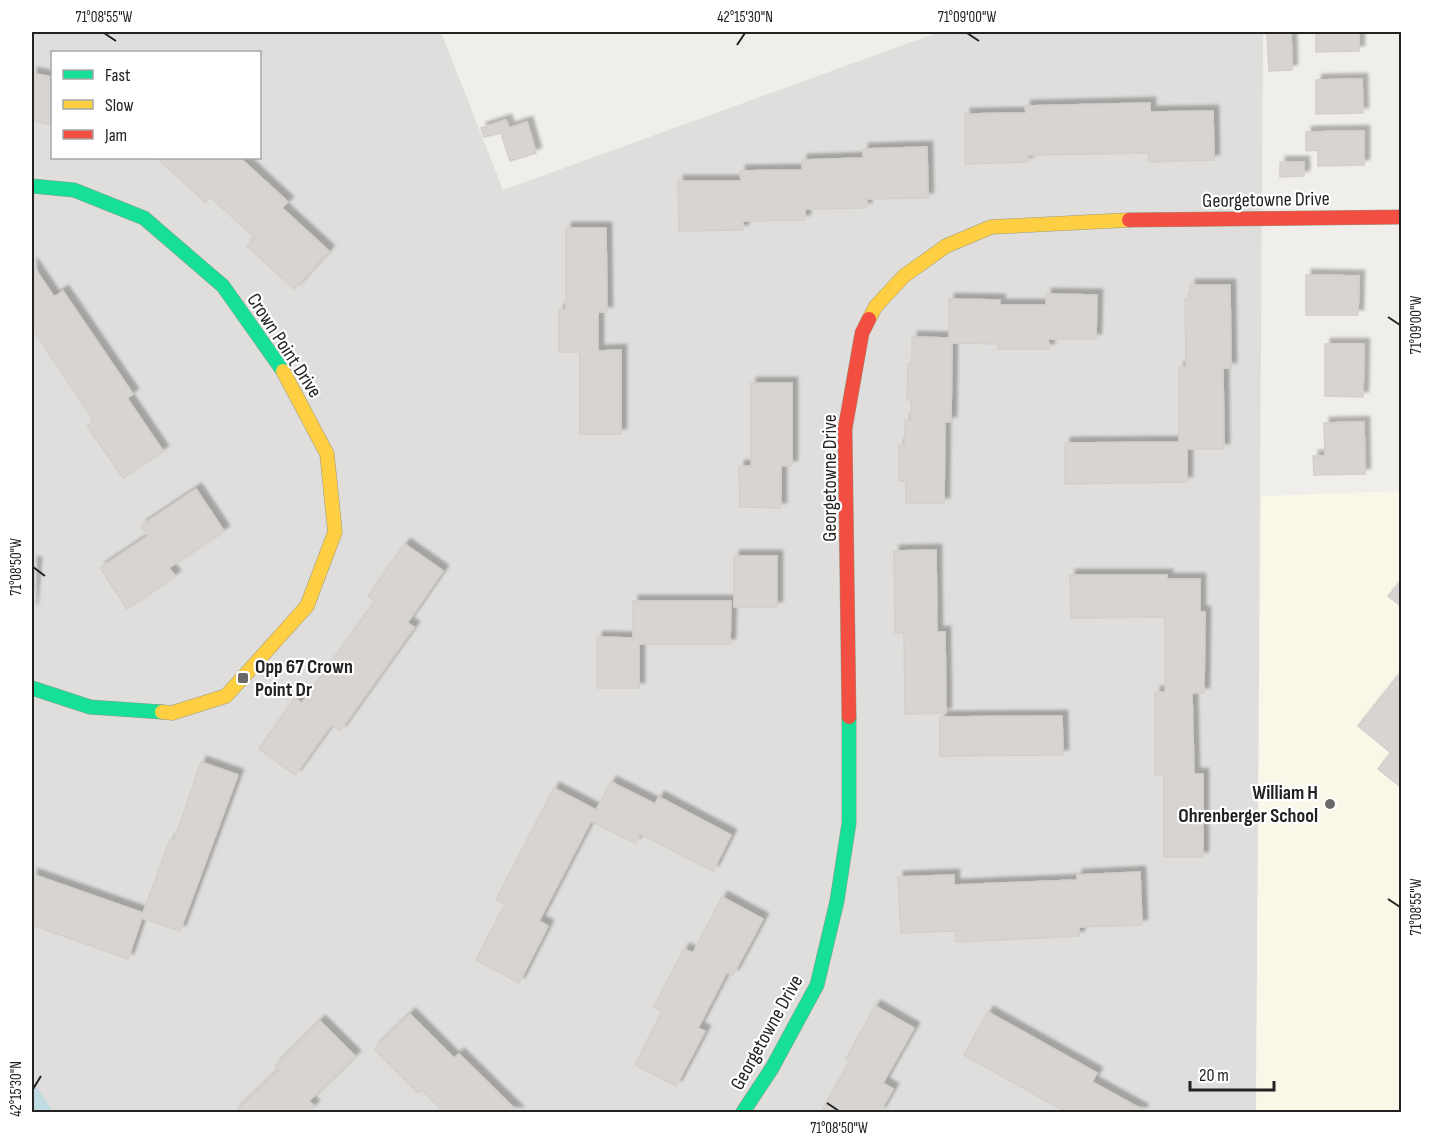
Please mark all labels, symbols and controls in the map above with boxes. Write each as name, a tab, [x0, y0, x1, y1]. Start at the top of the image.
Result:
text: 71°08'55"W	[76, 8, 133, 27]
text: 42°15'30"N	[717, 8, 773, 27]
text: 71°09'00"W	[938, 8, 996, 27]
legend	[51, 51, 261, 159]
text: Fast	[105, 65, 131, 86]
text: Slow	[105, 95, 134, 116]
text: Jam	[104, 125, 127, 146]
street label: Georgetowne Drive	[1202, 187, 1330, 213]
street label: Crown Point Drive	[242, 289, 327, 402]
text: 71°09'00"W	[1407, 296, 1426, 354]
street label: Georgetowne Drive	[818, 414, 842, 542]
text: 71°08'50"W	[7, 538, 26, 596]
place label: Opp 67 Crown Point Dr	[255, 655, 353, 702]
marker: Opp 67 Crown Point Dr	[236, 671, 250, 685]
place label: William H Ohrenberger School	[1178, 781, 1318, 828]
marker: William H Ohrenberger School	[1323, 797, 1337, 811]
text: 71°08'55"W	[1407, 878, 1426, 935]
street label: Georgetowne Drive	[725, 971, 808, 1094]
scale bar	[1190, 1054, 1274, 1092]
text: 42°15'30"N	[7, 1061, 26, 1117]
text: 20 m	[1199, 1065, 1229, 1086]
text: 71°08'50"W	[810, 1119, 868, 1138]

